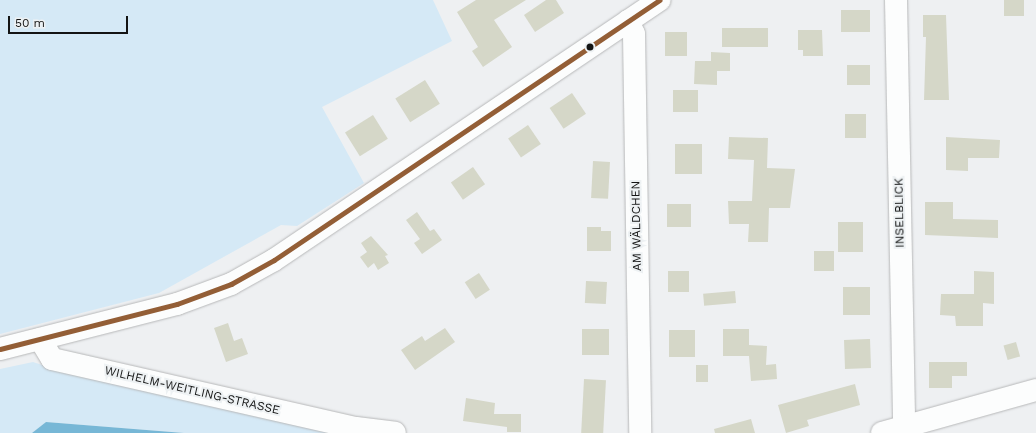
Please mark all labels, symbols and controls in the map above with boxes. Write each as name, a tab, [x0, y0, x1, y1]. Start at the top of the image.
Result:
scale bar	[10, 8, 130, 34]
text: 50 m	[15, 16, 45, 30]
unlabelled marker	[585, 42, 595, 52]
street label: INSELBLICK	[892, 178, 908, 248]
street label: AM WÄLDCHEN	[629, 181, 645, 271]
street label: WILHELM-WEITLING-STRASSE	[103, 364, 281, 418]

